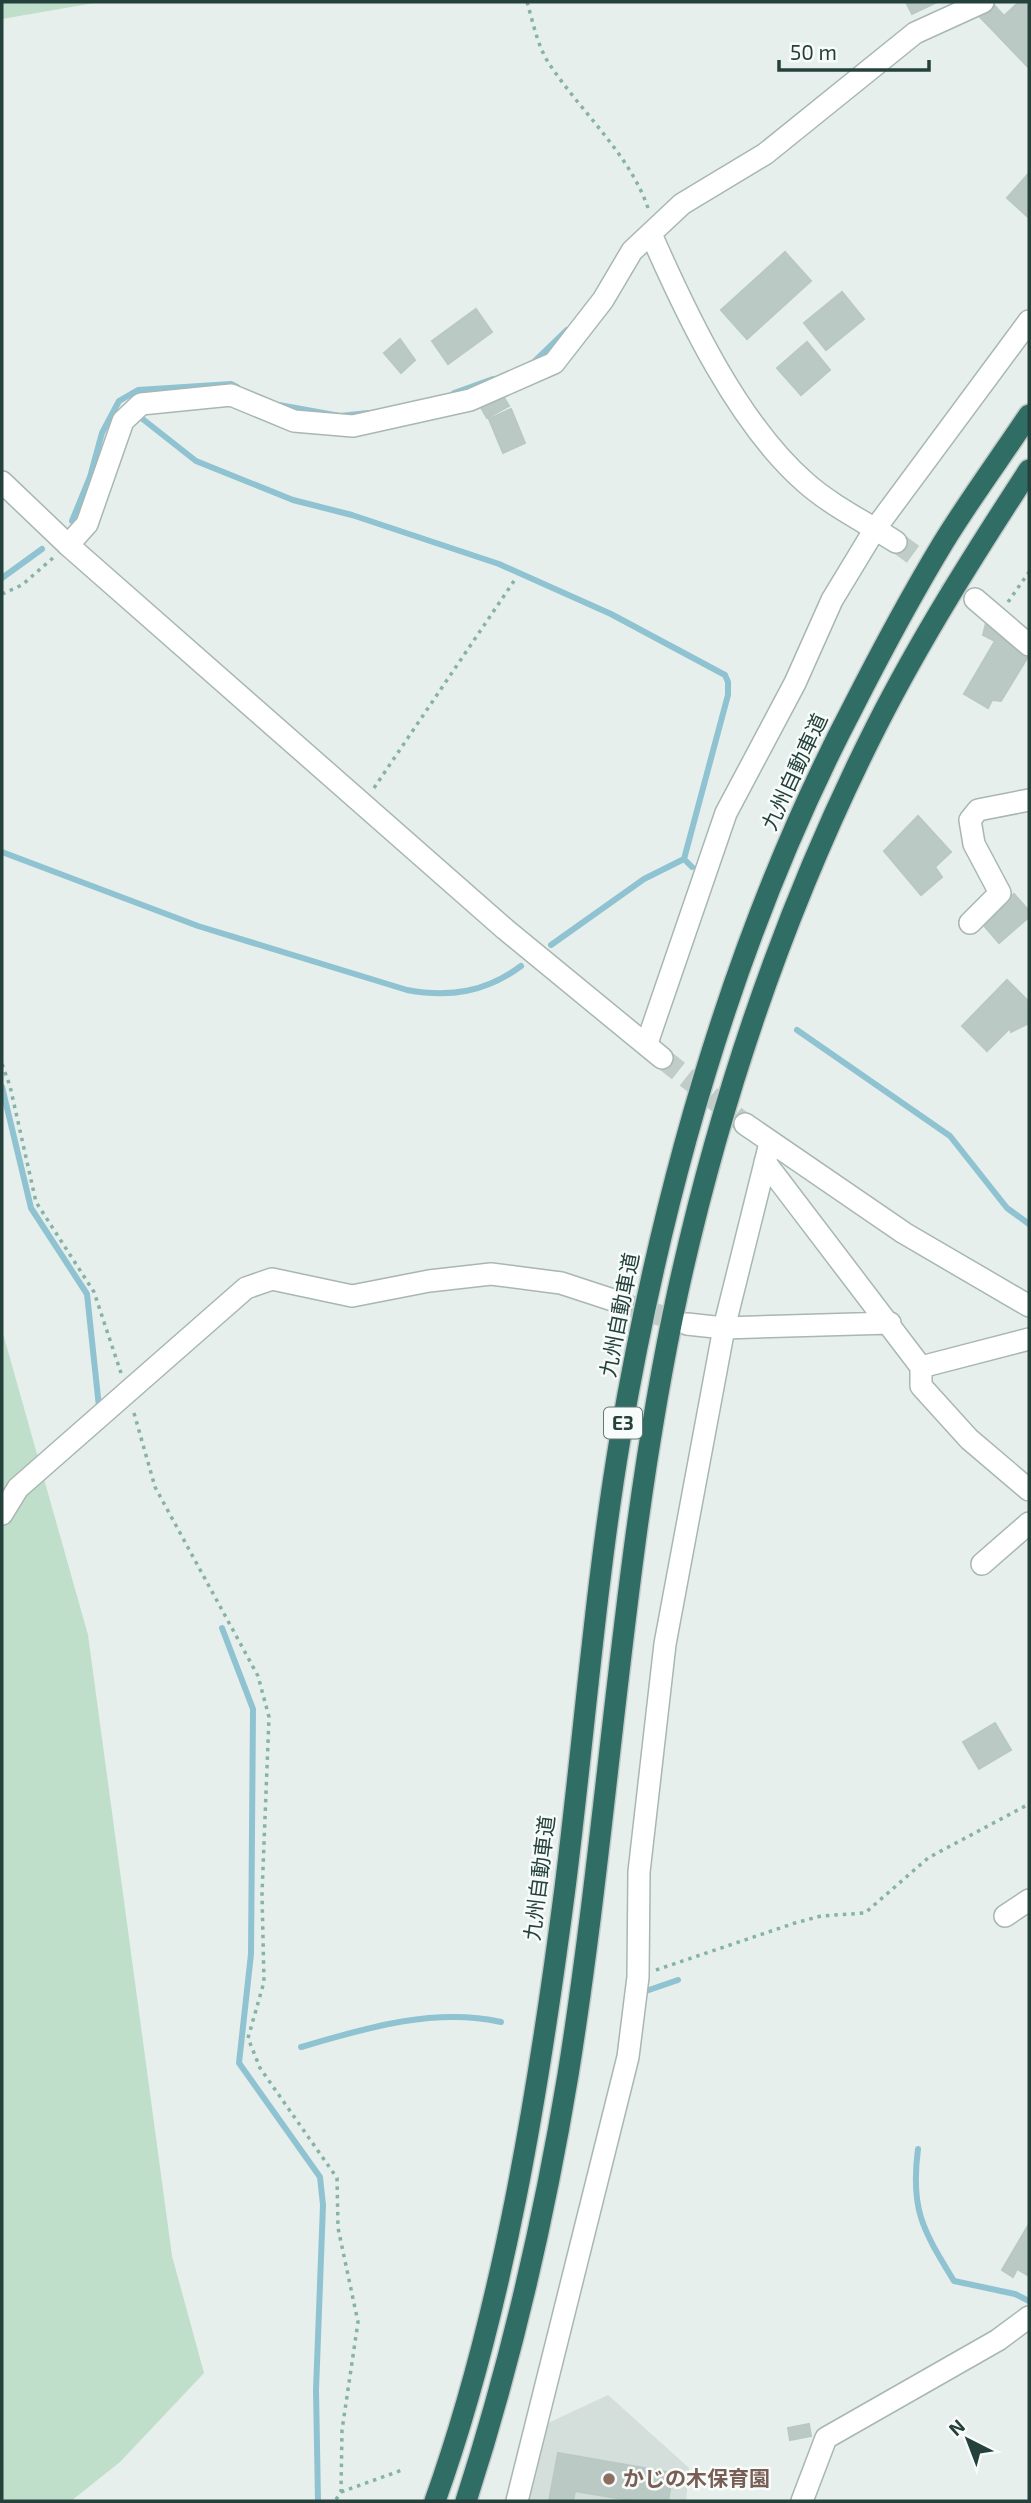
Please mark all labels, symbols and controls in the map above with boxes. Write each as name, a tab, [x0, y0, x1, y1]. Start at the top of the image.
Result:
scale bar	[779, 28, 930, 72]
text: 50 m	[790, 39, 837, 64]
street label: 九州自動車道	[756, 709, 832, 834]
street label: 九州自動車道	[594, 1250, 643, 1379]
road number: E3	[604, 1408, 642, 1438]
street label: 九州自動車道	[518, 1814, 559, 1942]
north arrow	[933, 2405, 1003, 2475]
text: N	[943, 2414, 969, 2440]
place label: かじの木保育園	[623, 2465, 770, 2490]
marker: かじの木保育園	[601, 2471, 617, 2487]

